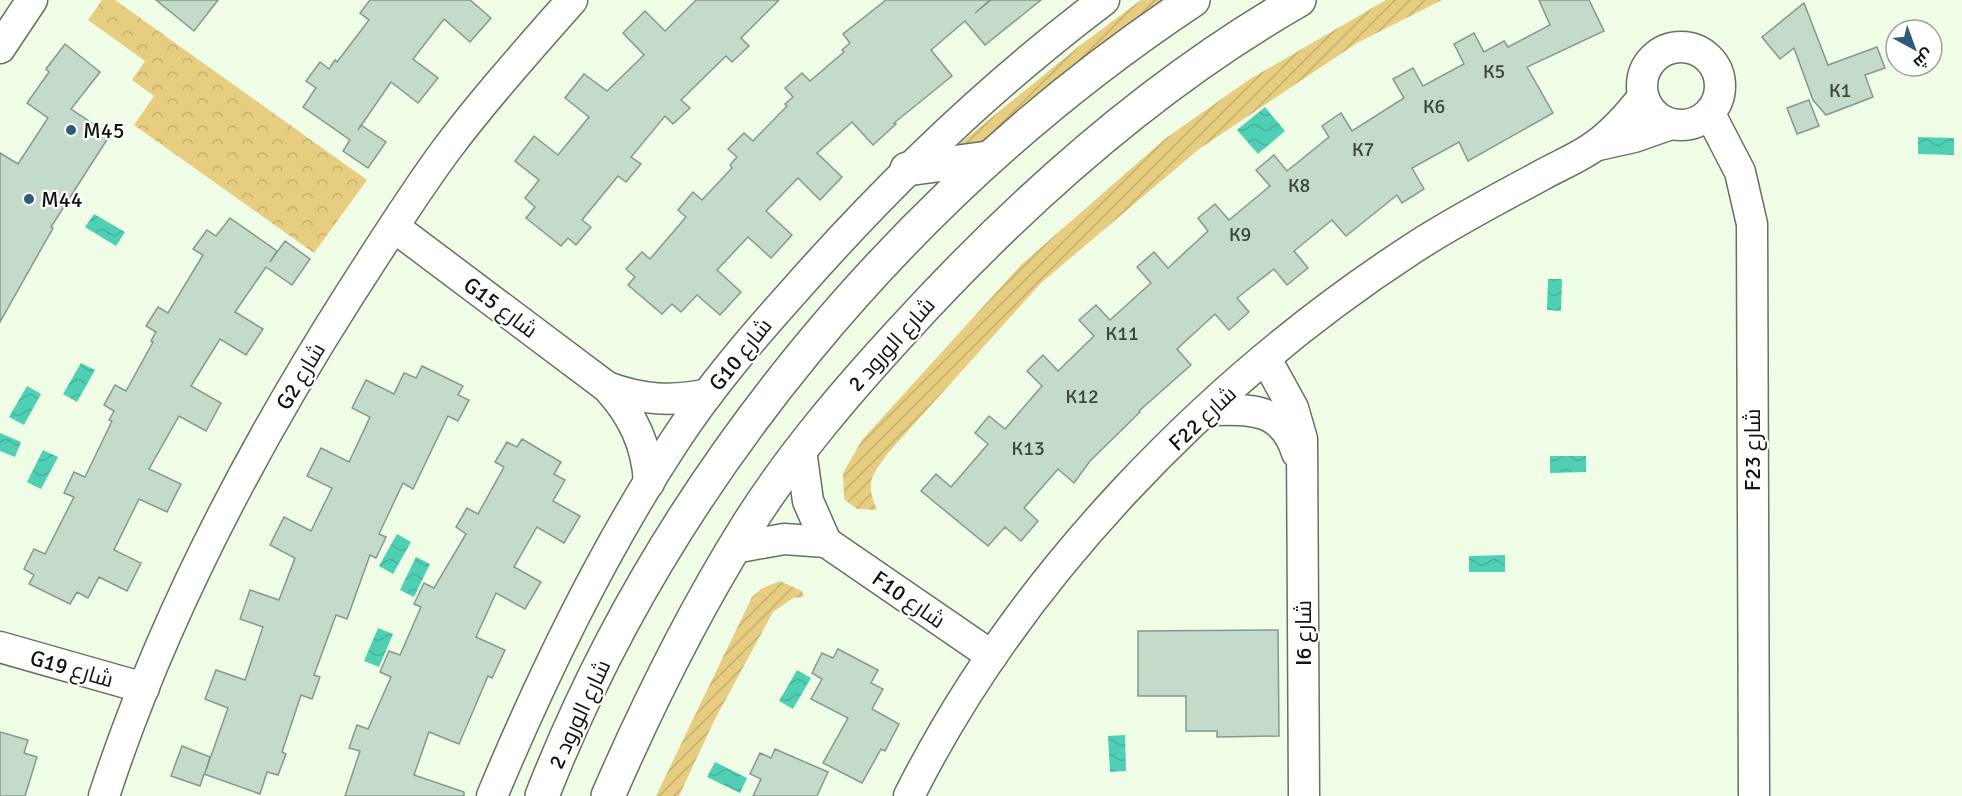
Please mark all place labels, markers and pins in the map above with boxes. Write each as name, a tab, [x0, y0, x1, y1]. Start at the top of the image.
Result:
place label: M45	[83, 117, 125, 144]
marker: M45	[64, 123, 78, 137]
place label: M44	[41, 186, 83, 213]
marker: M44	[22, 192, 36, 206]

